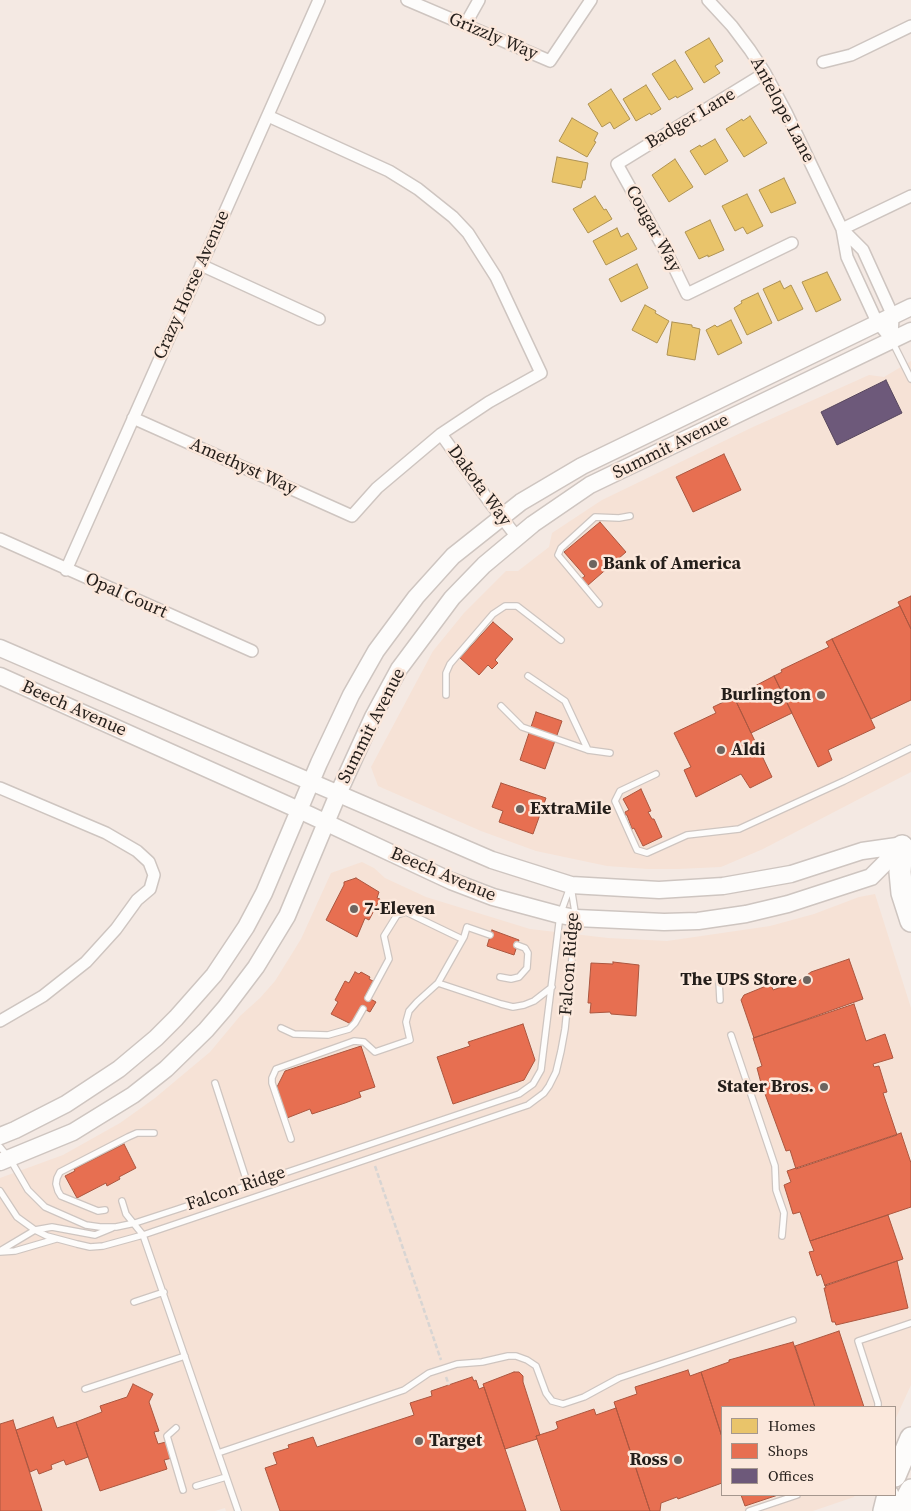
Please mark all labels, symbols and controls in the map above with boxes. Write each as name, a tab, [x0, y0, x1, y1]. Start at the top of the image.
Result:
street label: Grizzly Way	[445, 9, 541, 65]
street label: Antelope Lane	[745, 54, 819, 166]
street label: Badger Lane	[642, 84, 740, 154]
street label: Cougar Way	[620, 182, 686, 276]
street label: Crazy Horse Avenue	[149, 207, 235, 363]
street label: Summit Avenue	[609, 410, 733, 484]
street label: Amethyst Way	[186, 434, 300, 500]
street label: Dakota Way	[442, 441, 516, 531]
place label: Bank of America	[603, 553, 741, 575]
marker: Bank of America	[587, 558, 599, 570]
street label: Opal Court	[82, 568, 170, 624]
street label: Summit Avenue	[334, 665, 410, 787]
street label: Beech Avenue	[18, 676, 130, 742]
place label: Burlington	[721, 684, 811, 706]
marker: Burlington	[815, 689, 827, 701]
place label: Aldi	[731, 739, 765, 761]
marker: Aldi	[715, 744, 727, 756]
place label: ExtraMile	[530, 798, 611, 820]
marker: ExtraMile	[514, 803, 526, 815]
street label: Beech Avenue	[387, 843, 499, 907]
place label: 7-Eleven	[364, 898, 435, 920]
marker: 7-Eleven	[348, 903, 360, 915]
street label: Falcon Ridge	[556, 912, 584, 1016]
place label: The UPS Store	[680, 969, 797, 991]
marker: The UPS Store	[801, 974, 813, 986]
place label: Stater Bros.	[717, 1076, 814, 1098]
marker: Stater Bros.	[818, 1081, 830, 1093]
street label: Falcon Ridge	[184, 1162, 288, 1216]
legend	[721, 1406, 896, 1496]
text: Homes	[768, 1415, 815, 1436]
place label: Target	[429, 1430, 482, 1452]
marker: Target	[413, 1435, 425, 1447]
text: Shops	[768, 1440, 808, 1461]
place label: Ross	[629, 1449, 668, 1471]
marker: Ross	[672, 1454, 684, 1466]
text: Offices	[768, 1465, 814, 1486]

